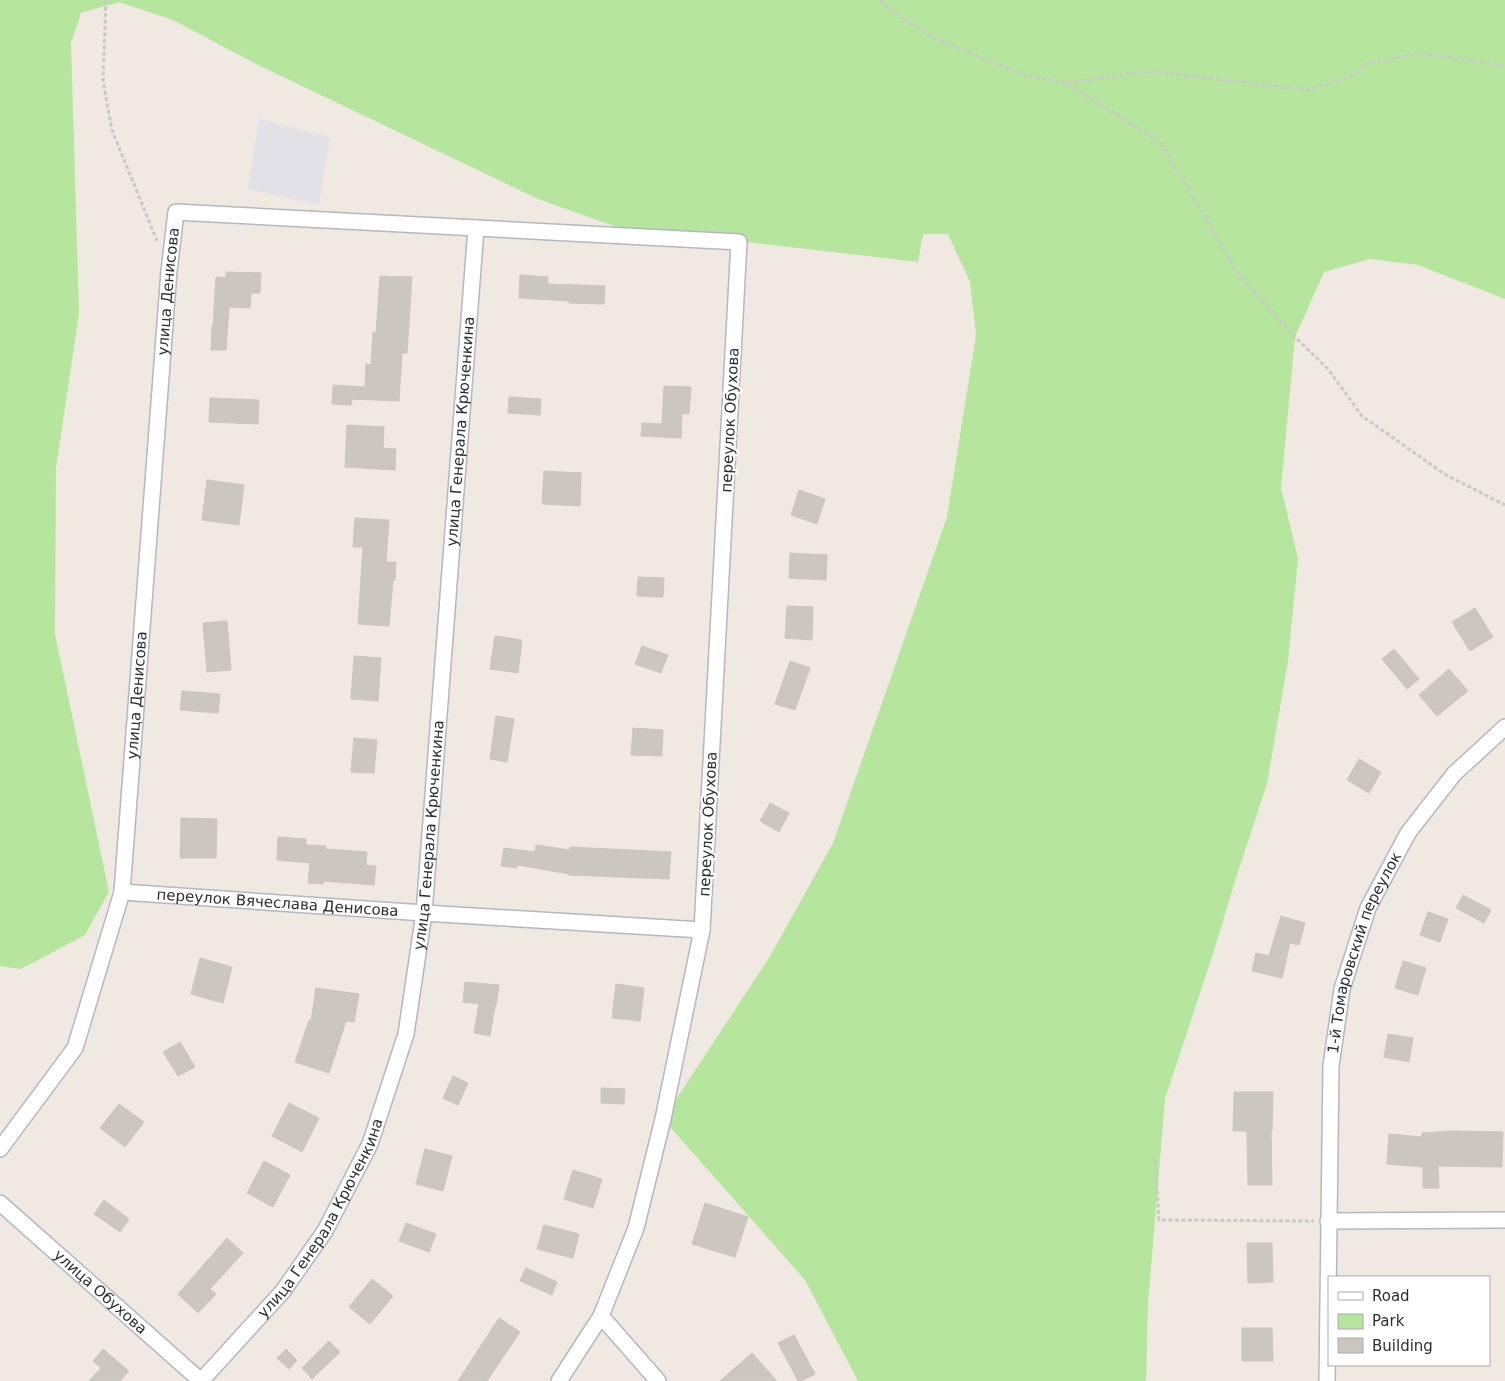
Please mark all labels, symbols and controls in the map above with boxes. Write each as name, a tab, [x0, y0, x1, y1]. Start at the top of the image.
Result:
street label: улица Денисова	[154, 227, 183, 356]
street label: улица Генерала Крюченкина	[443, 316, 478, 547]
street label: переулок Обухова	[717, 347, 743, 493]
street label: улица Денисова	[123, 631, 151, 760]
street label: улица Генерала Крюченкина	[410, 720, 448, 951]
street label: переулок Обухова	[695, 751, 721, 897]
street label: 1-й Томаровский переулок	[1324, 849, 1405, 1054]
street label: переулок Вячеслава Денисова	[156, 885, 399, 920]
street label: улица Генерала Крюченкина	[254, 1116, 387, 1322]
street label: улица Обухова	[50, 1246, 151, 1338]
legend	[1328, 1276, 1490, 1366]
text: Road	[1372, 1287, 1410, 1305]
text: Park	[1372, 1312, 1405, 1330]
text: Building	[1372, 1337, 1433, 1355]

